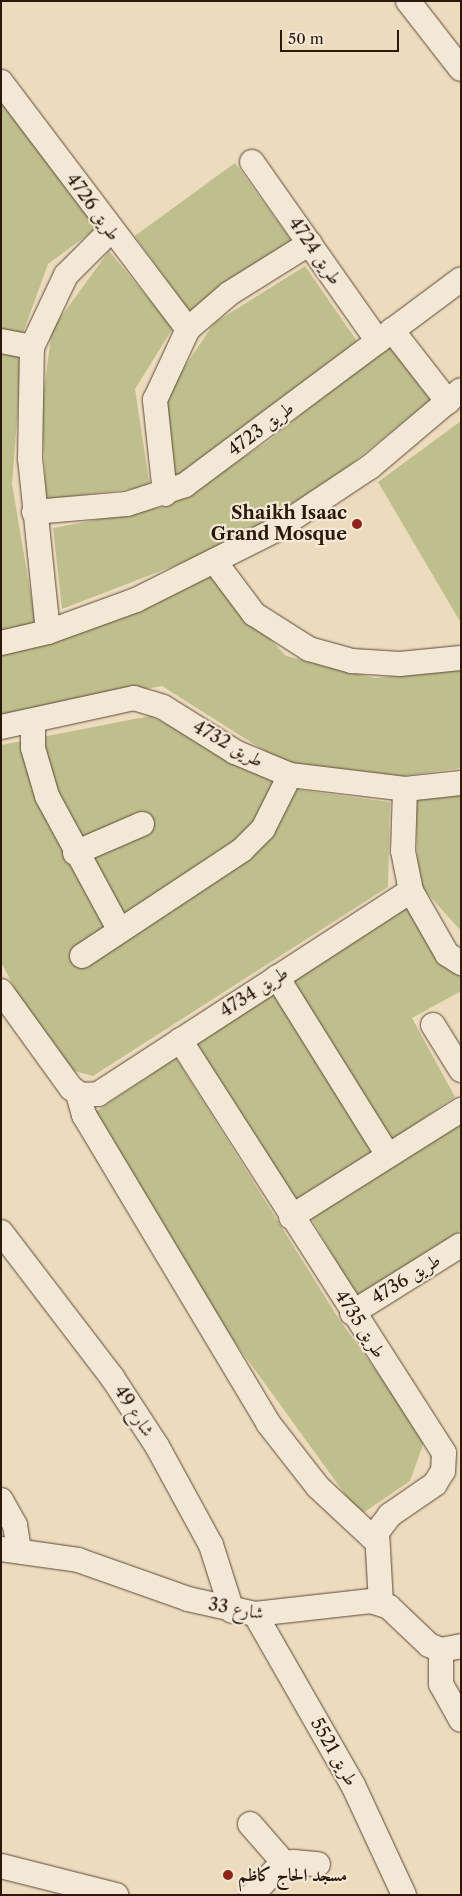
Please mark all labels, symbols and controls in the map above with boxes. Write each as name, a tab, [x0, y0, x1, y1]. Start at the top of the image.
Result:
scale bar	[282, 20, 401, 52]
text: 50 m	[288, 29, 324, 48]
street label: طريق 4726	[61, 169, 125, 245]
street label: طريق 4724	[284, 213, 346, 289]
street label: طريق 4723	[224, 397, 298, 461]
place label: Shaikh Isaac Grand Mosque	[211, 503, 347, 546]
marker: Shaikh Isaac Grand Mosque	[351, 518, 363, 530]
street label: طريق 4732	[189, 716, 267, 772]
street label: طريق 4734	[216, 962, 292, 1022]
street label: طريق 4736	[367, 1249, 445, 1309]
street label: طريق 4735	[330, 1286, 390, 1362]
street label: شارع 49	[109, 1381, 159, 1441]
street label: شارع 33	[207, 1594, 265, 1624]
street label: طريق 5521	[306, 1714, 362, 1790]
place label: مسجد الحاج كاظم	[238, 1864, 347, 1886]
marker: مسجد الحاج كاظم	[222, 1869, 234, 1881]

